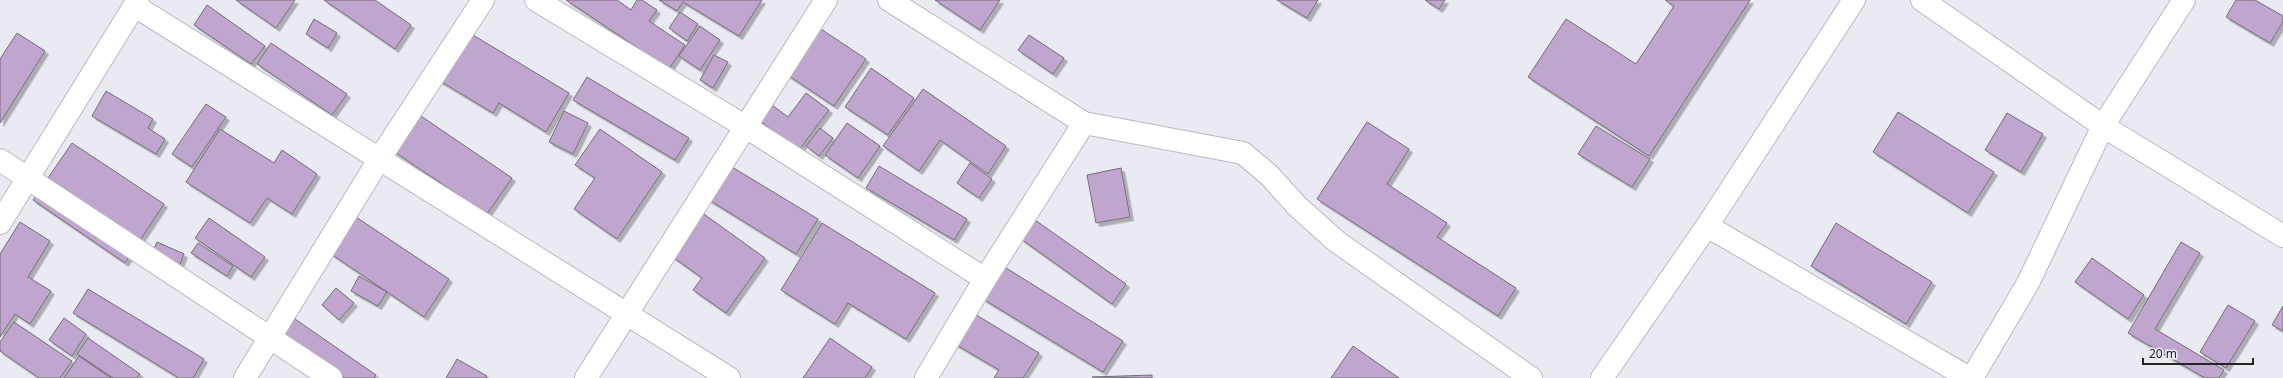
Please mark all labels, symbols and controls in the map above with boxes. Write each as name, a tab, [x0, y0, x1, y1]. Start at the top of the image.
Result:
scale bar	[2143, 340, 2253, 366]
text: 20 m	[2149, 345, 2177, 362]

